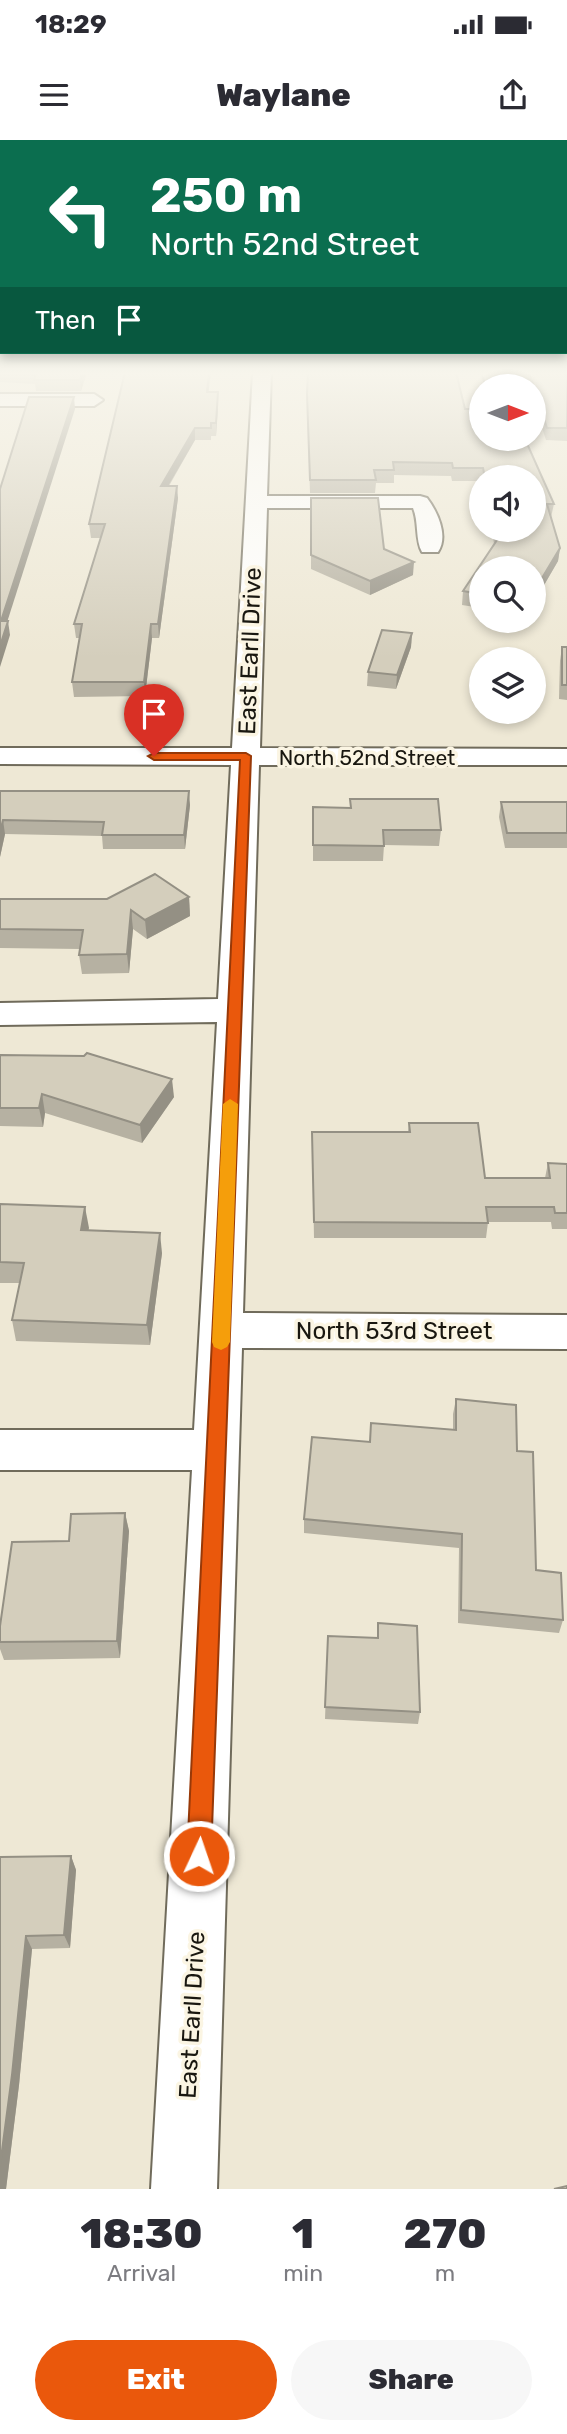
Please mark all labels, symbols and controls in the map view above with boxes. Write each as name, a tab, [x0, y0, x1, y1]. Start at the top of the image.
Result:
text: 18:29	[35, 9, 107, 40]
icon: menu	[35, 76, 73, 114]
text: Waylane	[216, 76, 351, 114]
icon: share	[494, 76, 532, 114]
text: 250 m	[150, 166, 302, 224]
icon: left	[35, 168, 126, 259]
text: North 52nd Street	[150, 225, 419, 263]
icon: arrive	[110, 301, 148, 339]
text: Then	[35, 305, 96, 336]
north arrow	[469, 374, 546, 452]
map controls	[469, 374, 546, 724]
button: sound	[469, 465, 546, 542]
button: search	[469, 556, 546, 633]
street label: East Earll Drive	[233, 567, 267, 735]
button: layers	[469, 647, 546, 724]
pin	[124, 684, 184, 756]
icon: arrive	[135, 695, 173, 733]
street label: North 52nd Street	[279, 745, 455, 770]
street label: North 53rd Street	[296, 1317, 492, 1345]
position arrow	[162, 1819, 236, 1893]
street label: East Earll Drive	[174, 1931, 210, 2099]
text: 18:30	[80, 2209, 203, 2259]
text: 1	[292, 2209, 314, 2259]
text: 270	[404, 2209, 487, 2259]
text: Arrival	[107, 2259, 176, 2287]
text: min	[283, 2259, 323, 2287]
text: m	[435, 2259, 455, 2287]
button: Exit	[35, 2340, 277, 2420]
button: Share	[291, 2340, 532, 2420]

